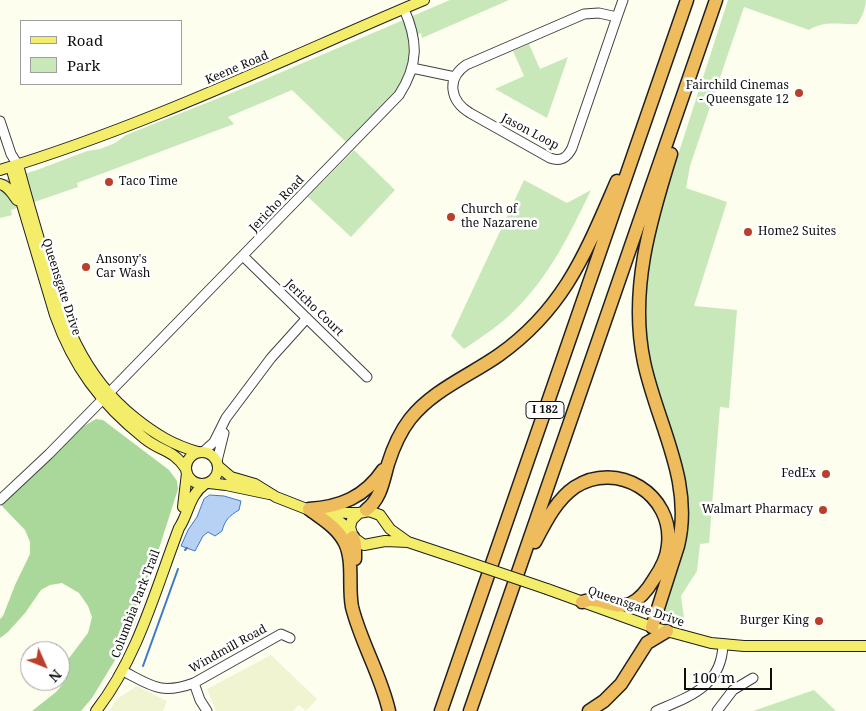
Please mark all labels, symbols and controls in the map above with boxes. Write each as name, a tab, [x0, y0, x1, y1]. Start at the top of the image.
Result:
legend	[20, 20, 182, 85]
text: Road	[67, 30, 103, 50]
street label: Keene Road	[203, 48, 271, 88]
text: Park	[67, 55, 100, 75]
place label: Fairchild Cinemas - Queensgate 12	[686, 79, 789, 107]
marker: Fairchild Cinemas - Queensgate 12	[793, 87, 805, 99]
street label: Jason Loop	[499, 111, 561, 153]
street label: Jericho Road	[247, 173, 307, 235]
place label: Taco Time	[119, 175, 178, 189]
marker: Taco Time	[103, 176, 115, 188]
place label: Church of the Nazarene	[461, 203, 537, 231]
marker: Church of the Nazarene	[445, 211, 457, 223]
place label: Home2 Suites	[758, 225, 836, 239]
marker: Home2 Suites	[742, 226, 754, 238]
street label: Queensgate Drive	[39, 237, 83, 337]
place label: Ansony's Car Wash	[96, 253, 150, 281]
marker: Ansony's Car Wash	[80, 261, 92, 273]
street label: Jericho Court	[282, 277, 346, 339]
road number: I 182	[526, 402, 564, 418]
place label: FedEx	[781, 467, 816, 481]
marker: FedEx	[820, 468, 832, 480]
place label: Walmart Pharmacy	[702, 503, 813, 517]
marker: Walmart Pharmacy	[817, 504, 829, 516]
street label: Columbia Park Trail	[109, 548, 163, 660]
street label: Queensgate Drive	[586, 584, 686, 630]
place label: Burger King	[740, 614, 809, 628]
marker: Burger King	[813, 615, 825, 627]
street label: Windmill Road	[187, 622, 269, 676]
north arrow	[20, 641, 70, 691]
scale bar	[686, 658, 774, 690]
text: N	[45, 665, 66, 687]
text: 100 m	[692, 667, 735, 687]

